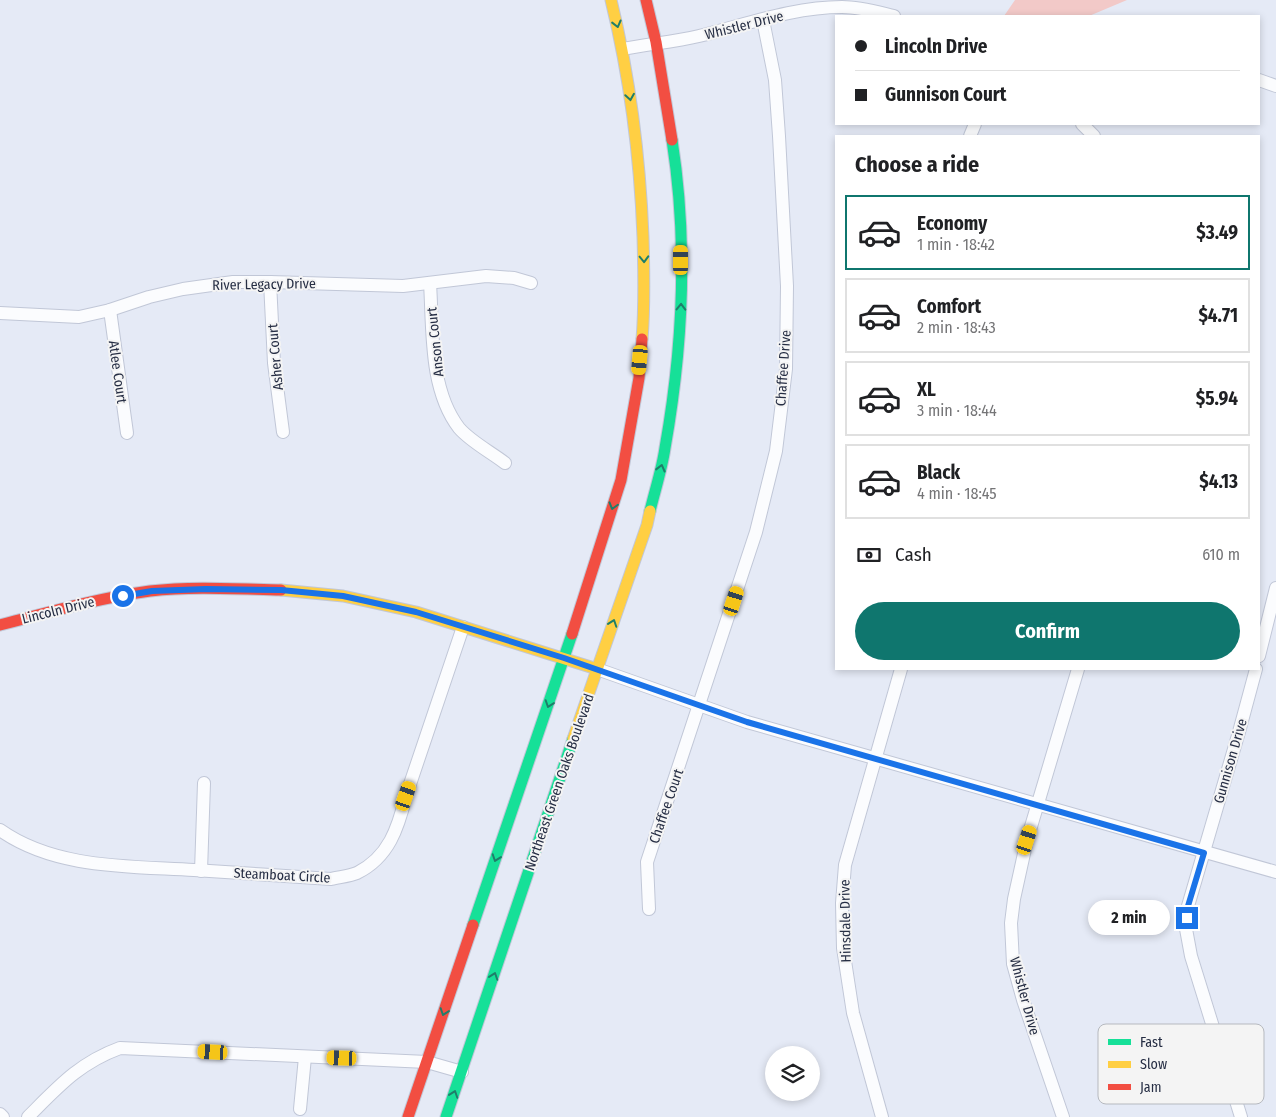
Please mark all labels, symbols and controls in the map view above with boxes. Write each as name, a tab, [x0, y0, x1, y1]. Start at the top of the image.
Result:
street label: Whistler Drive	[703, 8, 785, 43]
one-way arrow	[611, 20, 622, 29]
text: Lincoln Drive	[885, 35, 987, 58]
text: Gunnison Court	[885, 83, 1007, 106]
one-way arrow	[624, 94, 635, 102]
text: Choose a ride	[855, 151, 979, 178]
icon: car	[857, 210, 902, 255]
text: Economy	[917, 212, 987, 235]
text: $3.49	[1196, 221, 1238, 244]
text: 1 min · 18:42	[917, 235, 995, 254]
car	[673, 245, 688, 275]
one-way arrow	[638, 255, 649, 263]
street label: River Legacy Drive	[212, 275, 316, 294]
icon: car	[857, 293, 902, 338]
text: Comfort	[917, 295, 981, 318]
one-way arrow	[676, 303, 686, 310]
text: $4.71	[1198, 304, 1238, 327]
street label: Anson Court	[423, 306, 448, 378]
text: 2 min · 18:43	[917, 318, 996, 337]
street label: Asher Court	[264, 323, 287, 391]
street label: Chaffee Drive	[772, 329, 795, 407]
street label: Atlee Court	[105, 339, 130, 405]
car	[631, 344, 648, 376]
icon: car	[857, 376, 902, 421]
text: XL	[917, 378, 936, 401]
text: $5.94	[1196, 387, 1238, 410]
text: 3 min · 18:44	[917, 401, 997, 420]
icon: car	[857, 459, 902, 504]
text: Black	[917, 461, 960, 484]
one-way arrow	[655, 464, 666, 473]
text: $4.13	[1199, 470, 1238, 493]
text: 4 min · 18:45	[917, 484, 997, 503]
one-way arrow	[609, 501, 619, 510]
icon: cash	[855, 541, 883, 569]
text: Cash	[895, 543, 932, 566]
text: 610 m	[1202, 545, 1240, 564]
car	[722, 584, 745, 618]
route start	[112, 585, 134, 607]
street label: Lincoln Drive	[20, 593, 96, 628]
button: Confirm	[855, 602, 1240, 660]
one-way arrow	[607, 619, 617, 628]
street label: Northeast Green Oaks Boulevard	[521, 691, 598, 873]
one-way arrow	[545, 699, 555, 708]
street label: Gunnison Drive	[1210, 717, 1251, 805]
street label: Chaffee Court	[646, 766, 687, 846]
car	[394, 779, 417, 813]
car	[1015, 823, 1038, 857]
one-way arrow	[492, 853, 502, 861]
street label: Steamboat Circle	[233, 864, 331, 887]
street label: Hinsdale Drive	[836, 879, 855, 963]
callout: 2 min	[1087, 900, 1170, 936]
route end	[1176, 907, 1198, 929]
text: 2 min	[1111, 908, 1147, 927]
street label: Whistler Drive	[1006, 955, 1043, 1037]
one-way arrow	[488, 972, 498, 980]
one-way arrow	[440, 1007, 450, 1015]
legend	[1098, 1024, 1264, 1104]
text: Fast	[1140, 1034, 1163, 1051]
car	[197, 1044, 228, 1060]
map controls	[765, 1046, 820, 1101]
button: layers	[765, 1046, 820, 1101]
car	[326, 1050, 357, 1066]
text: Slow	[1140, 1056, 1167, 1073]
text: Jam	[1140, 1079, 1161, 1096]
one-way arrow	[448, 1091, 458, 1099]

